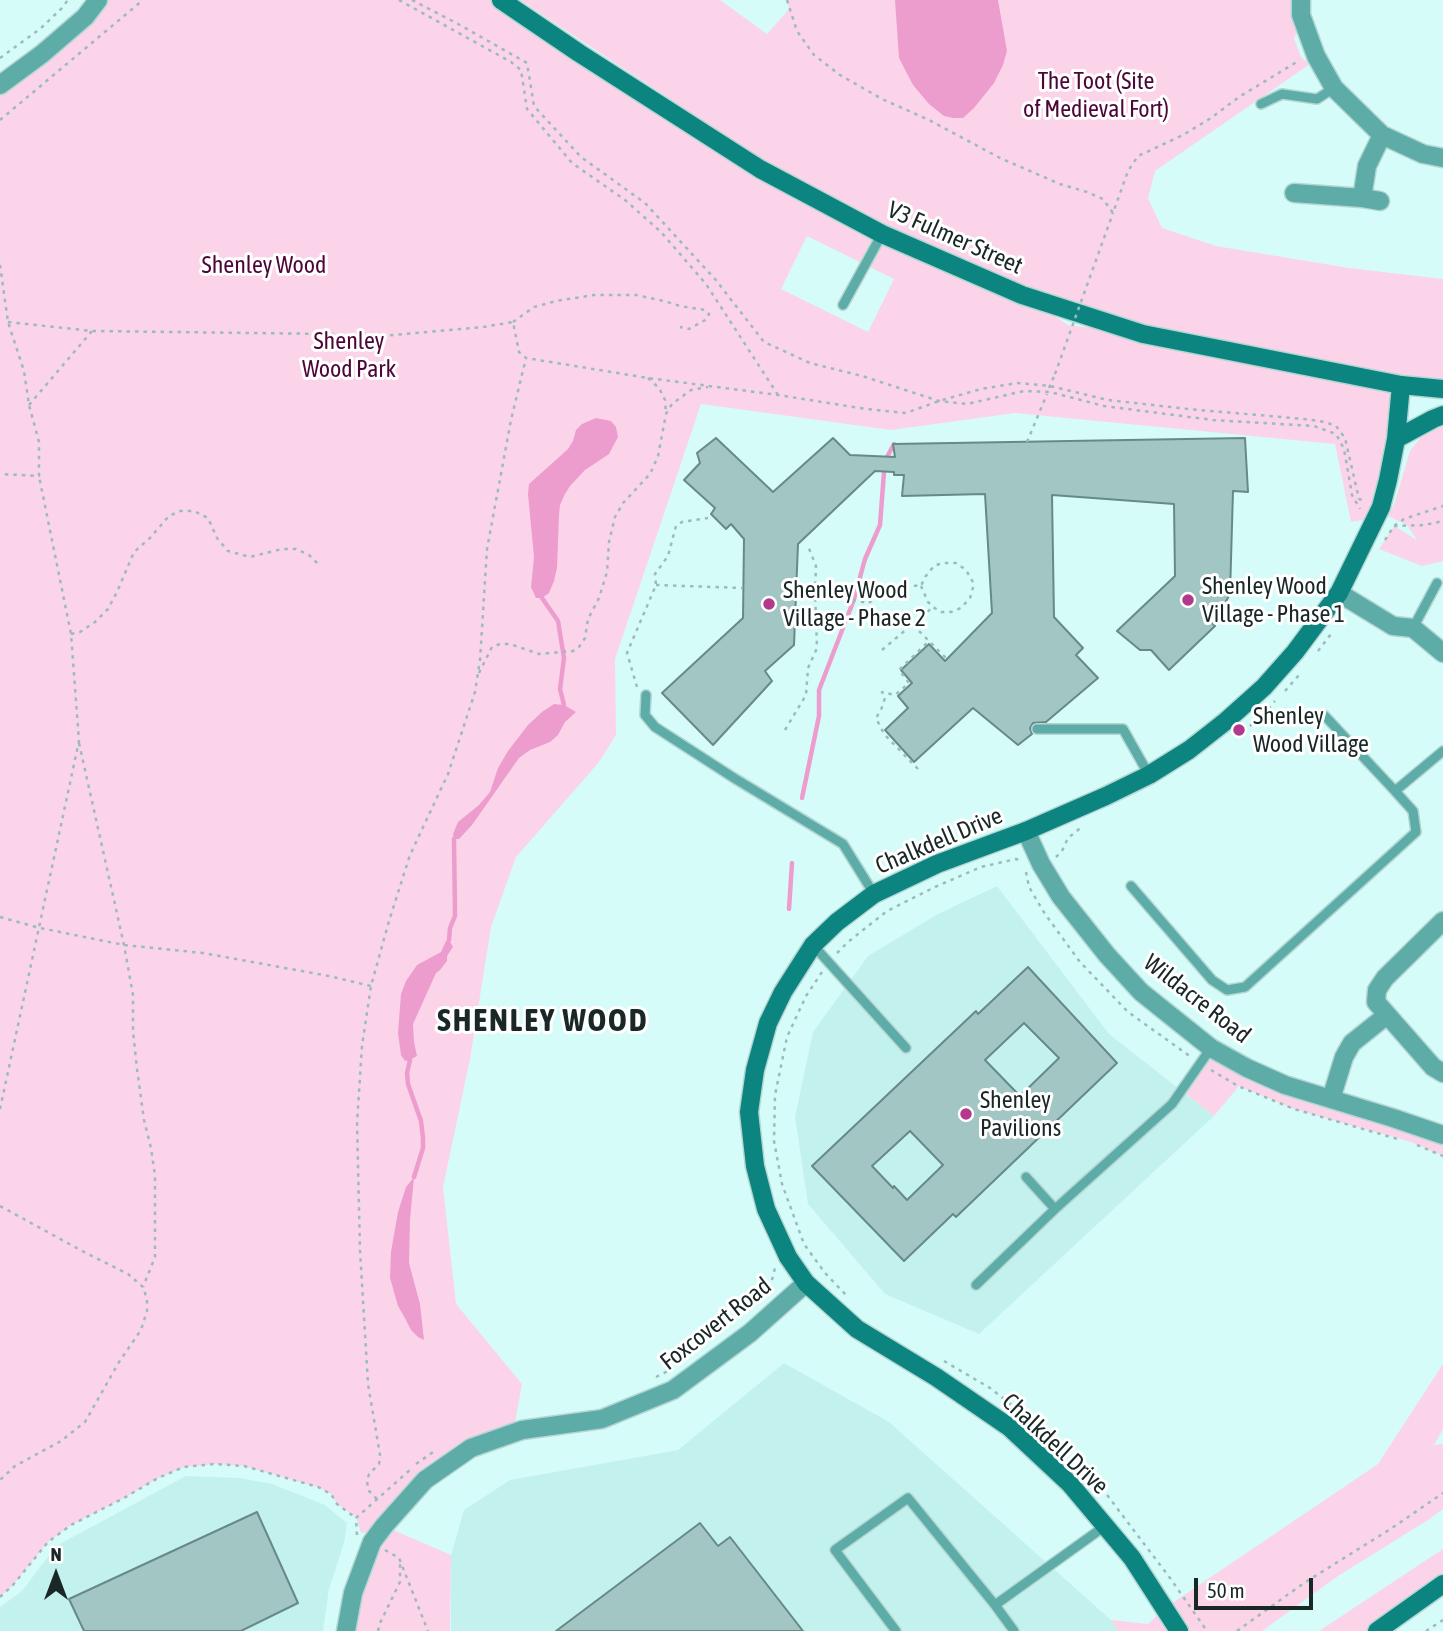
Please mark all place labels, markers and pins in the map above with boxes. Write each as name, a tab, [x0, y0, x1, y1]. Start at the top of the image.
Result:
place label: Shenley Wood Village - Phase 1	[1202, 572, 1345, 628]
place label: Shenley Wood Village - Phase 2	[783, 576, 926, 632]
marker: Shenley Wood Village - Phase 1	[1180, 592, 1196, 608]
marker: Shenley Wood Village - Phase 2	[761, 596, 777, 612]
place label: Shenley Wood Village	[1253, 702, 1369, 758]
marker: Shenley Wood Village	[1231, 722, 1247, 738]
place label: Shenley Pavilions	[980, 1086, 1061, 1142]
marker: Shenley Pavilions	[958, 1106, 974, 1122]

